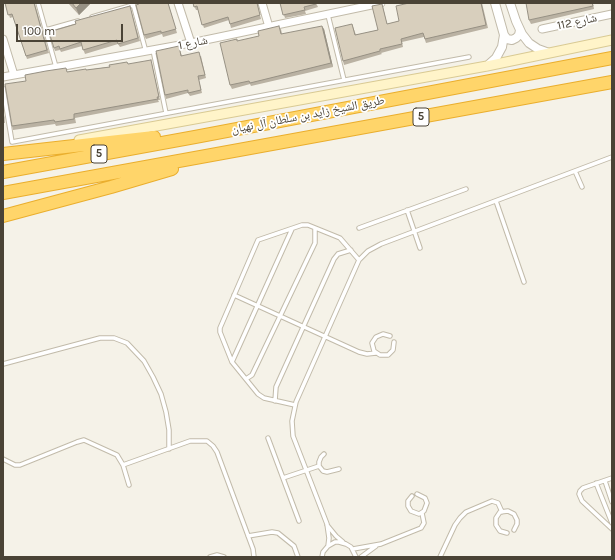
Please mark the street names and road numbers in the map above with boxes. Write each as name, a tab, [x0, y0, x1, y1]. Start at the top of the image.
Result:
street label: شارع 112	[556, 11, 598, 33]
street label: شارع 1	[177, 33, 209, 53]
street label: طريق الشيخ زايد بن سلطان آل نهيان	[230, 93, 386, 137]
road number: 5	[413, 108, 429, 126]
road number: 5	[91, 145, 107, 163]

